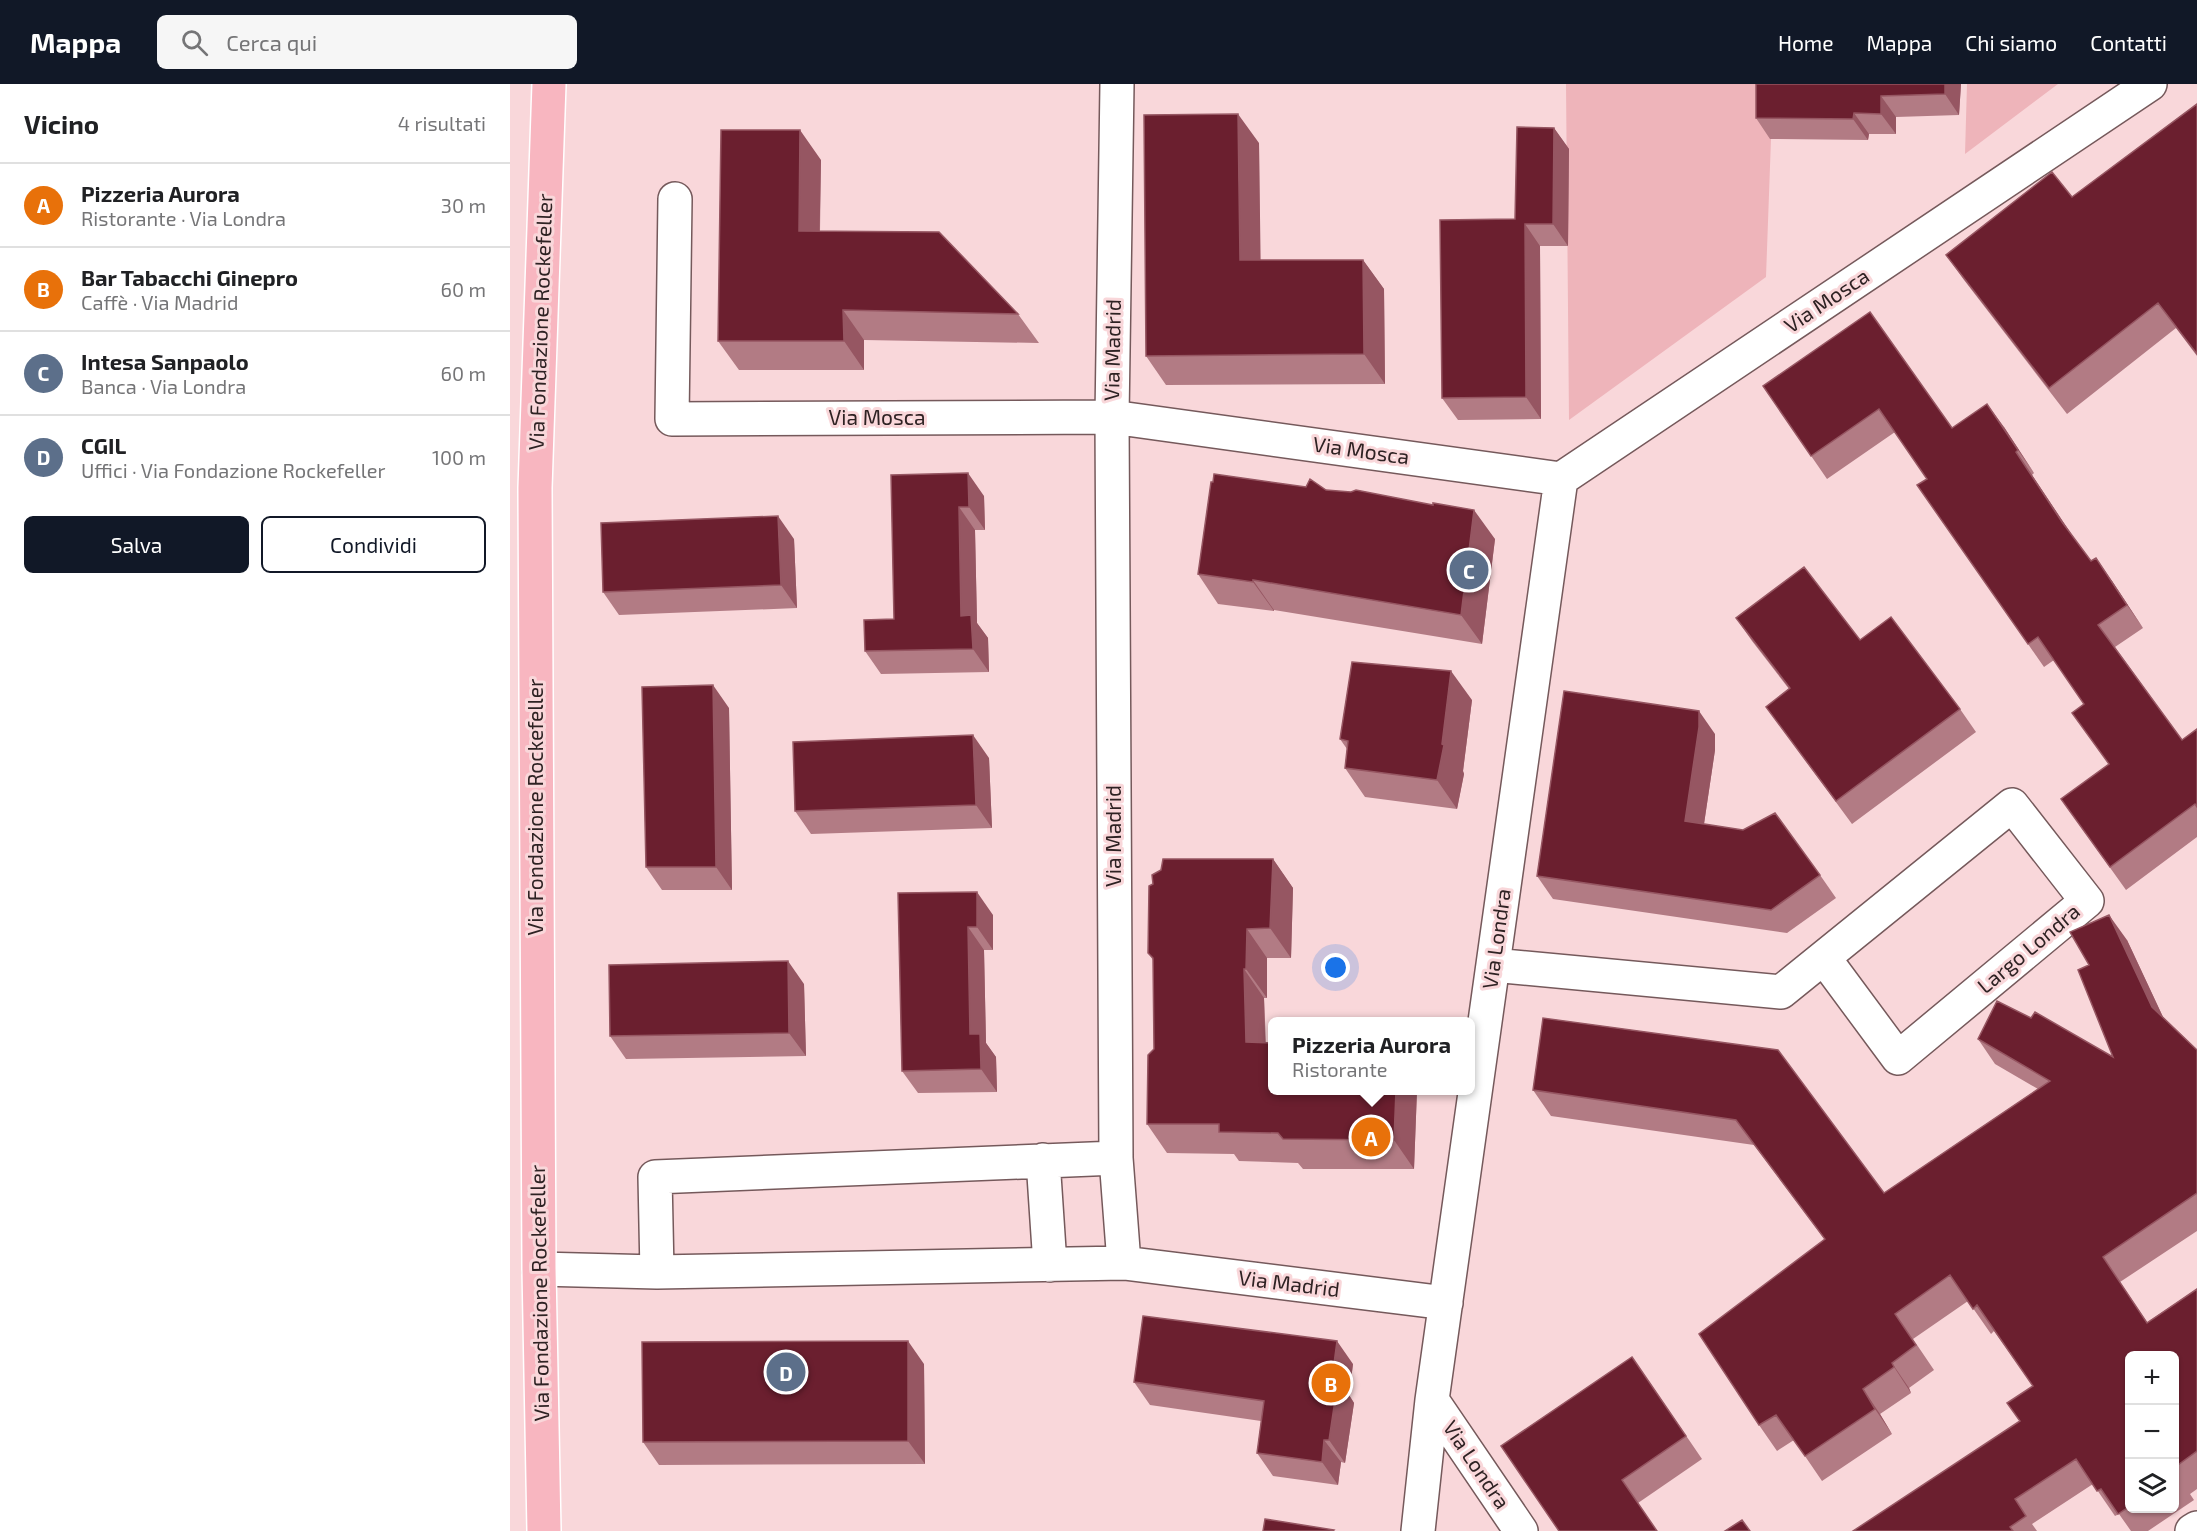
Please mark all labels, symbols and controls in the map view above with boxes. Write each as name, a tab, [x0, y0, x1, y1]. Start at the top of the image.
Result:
search box	[157, 15, 577, 69]
text: Mappa	[30, 25, 121, 59]
icon: search	[178, 26, 211, 59]
text: Cerca qui	[226, 29, 317, 55]
text: Home	[1778, 30, 1834, 55]
text: Mappa	[1867, 30, 1932, 55]
text: Chi siamo	[1965, 30, 2057, 55]
text: Contatti	[2090, 30, 2167, 55]
text: Vicino	[24, 108, 99, 139]
text: 4 risultati	[398, 111, 486, 135]
text: Pizzeria Aurora	[81, 180, 240, 206]
text: A	[37, 193, 50, 217]
text: 30 m	[441, 193, 486, 217]
street label: Via Fondazione Rockefeller	[523, 193, 556, 451]
text: Ristorante · Via Londra	[81, 206, 286, 230]
street label: Via Mosca	[1779, 262, 1873, 337]
text: Bar Tabacchi Ginepro	[81, 264, 298, 290]
text: B	[37, 277, 50, 301]
text: 60 m	[441, 277, 486, 301]
text: Caffè · Via Madrid	[81, 290, 238, 314]
street label: Via Madrid	[1098, 299, 1125, 401]
text: Intesa Sanpaolo	[81, 348, 249, 374]
text: C	[38, 361, 49, 385]
text: 60 m	[441, 361, 486, 385]
text: Banca · Via Londra	[81, 374, 246, 398]
street label: Via Mosca	[828, 404, 926, 429]
street label: Via Mosca	[1311, 430, 1411, 469]
text: CGIL	[81, 432, 126, 458]
text: D	[37, 445, 50, 469]
text: 100 m	[432, 445, 486, 469]
text: Uffici · Via Fondazione Rockefeller	[81, 458, 385, 482]
button: Salva	[24, 516, 249, 573]
button: Condividi	[261, 516, 486, 573]
pin: C	[1450, 548, 1488, 592]
street label: Via Fondazione Rockefeller	[522, 678, 547, 935]
street label: Via Madrid	[1100, 785, 1125, 887]
street label: Via Londra	[1476, 887, 1515, 991]
street label: Largo Londra	[1972, 898, 2084, 998]
your location	[1321, 953, 1350, 982]
popup	[1268, 1017, 1475, 1095]
text: Pizzeria Aurora	[1292, 1031, 1451, 1057]
text: Ristorante	[1292, 1057, 1388, 1081]
pin: A	[1352, 1114, 1390, 1160]
street label: Via Fondazione Rockefeller	[524, 1164, 553, 1422]
street label: Via Madrid	[1237, 1264, 1341, 1301]
pin: D	[766, 1350, 806, 1394]
map controls	[2125, 1351, 2179, 1513]
button: +	[2125, 1351, 2179, 1405]
pin: B	[1312, 1360, 1350, 1406]
button: −	[2125, 1405, 2179, 1459]
street label: Via Londra	[1439, 1415, 1516, 1513]
button: layers	[2125, 1459, 2179, 1513]

